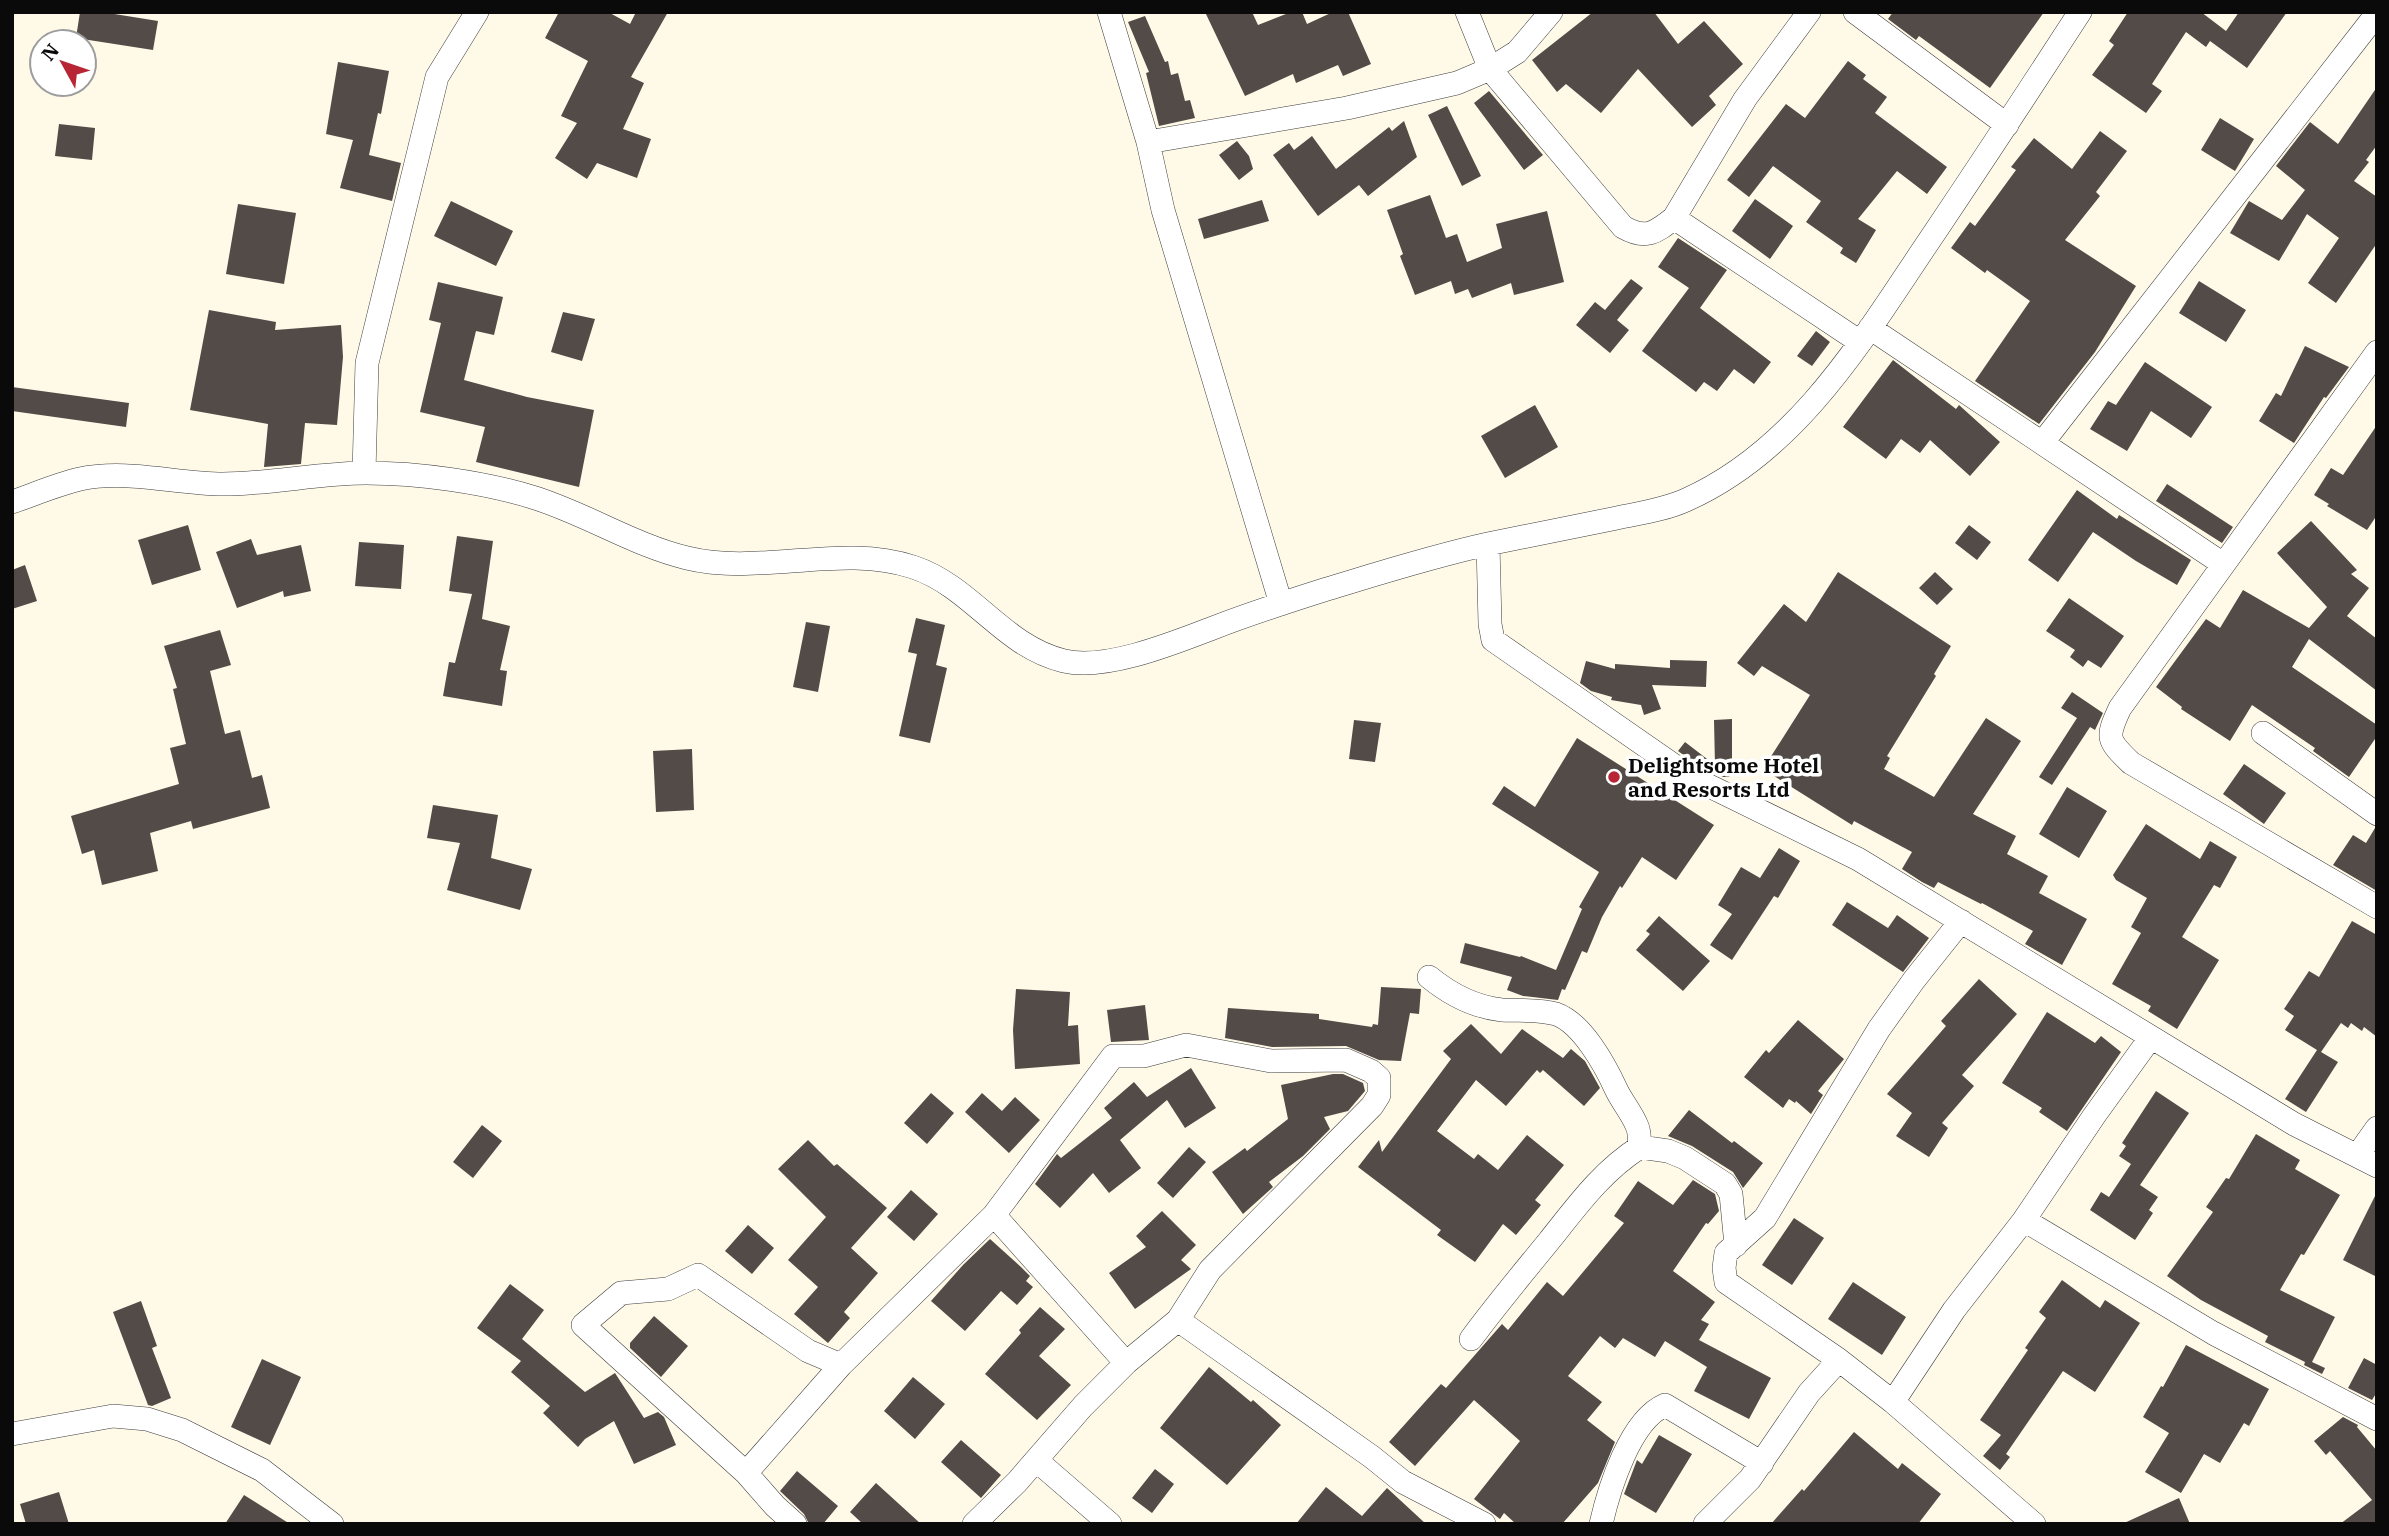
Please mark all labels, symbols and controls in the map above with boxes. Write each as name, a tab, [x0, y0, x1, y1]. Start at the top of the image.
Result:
north arrow	[28, 28, 98, 98]
text: N	[36, 39, 64, 66]
place label: Delightsome Hotel and Resorts Ltd	[1628, 751, 1819, 803]
marker: Delightsome Hotel and Resorts Ltd	[1606, 769, 1622, 785]

